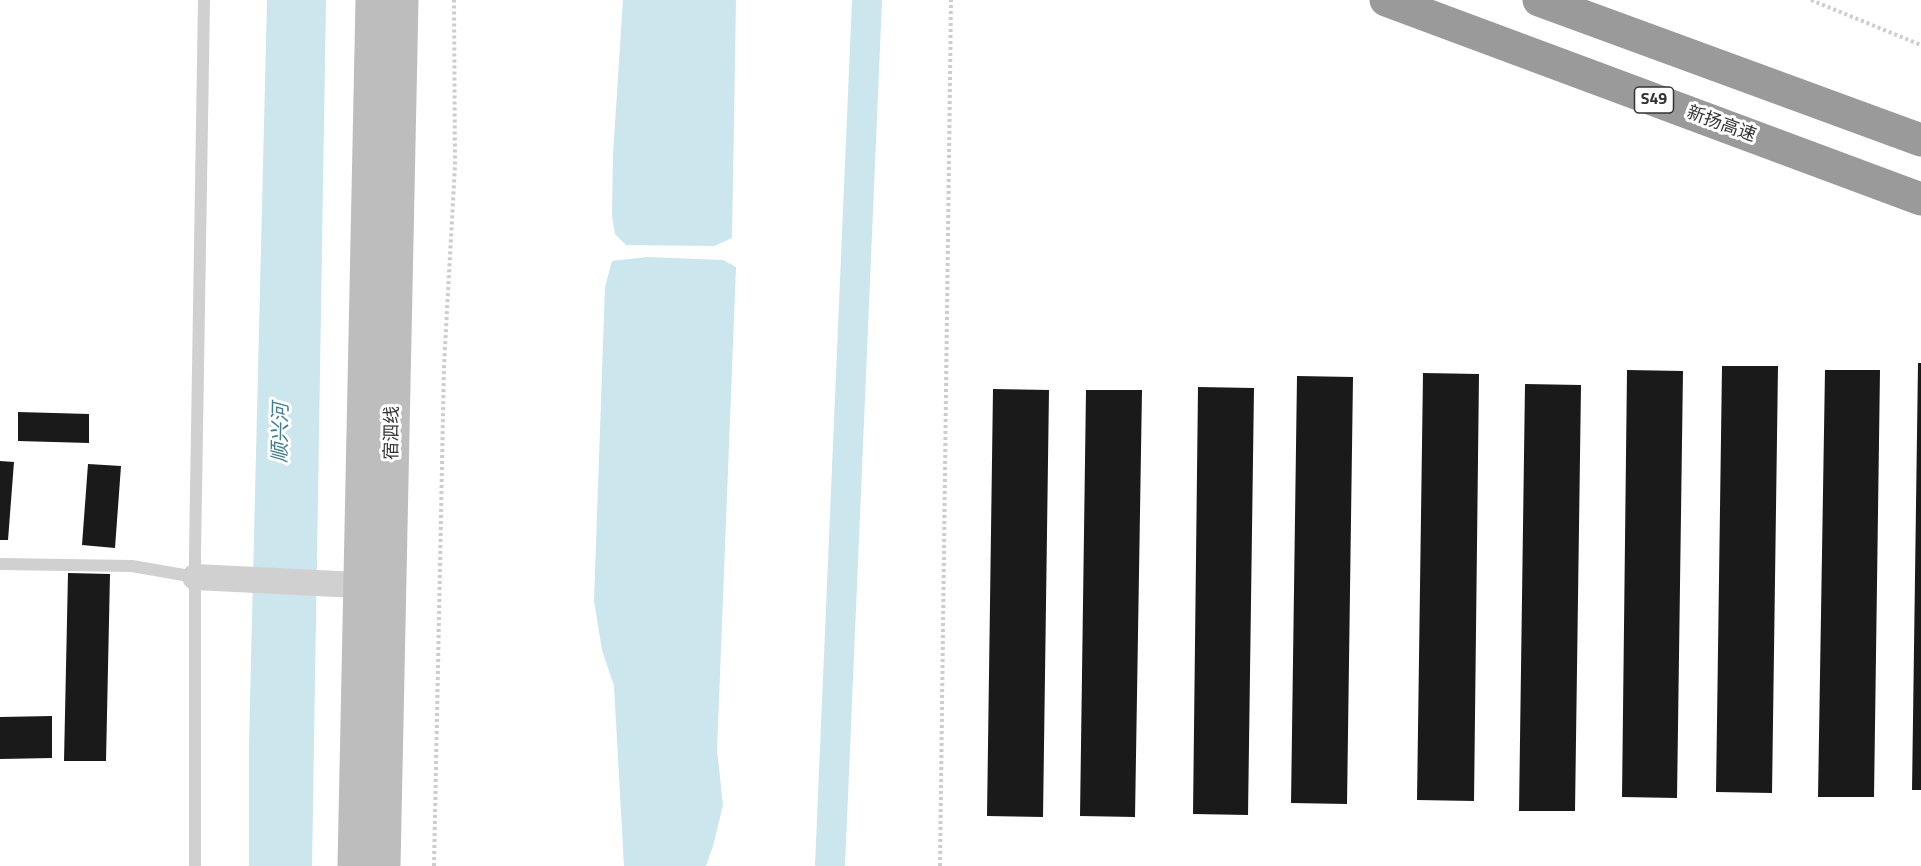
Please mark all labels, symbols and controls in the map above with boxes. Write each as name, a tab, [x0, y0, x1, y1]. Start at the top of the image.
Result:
road number: S49	[1634, 87, 1674, 113]
street label: 新扬高速	[1683, 103, 1759, 147]
water label: 顺兴河	[269, 403, 295, 463]
street label: 宿泗线	[382, 406, 404, 460]

